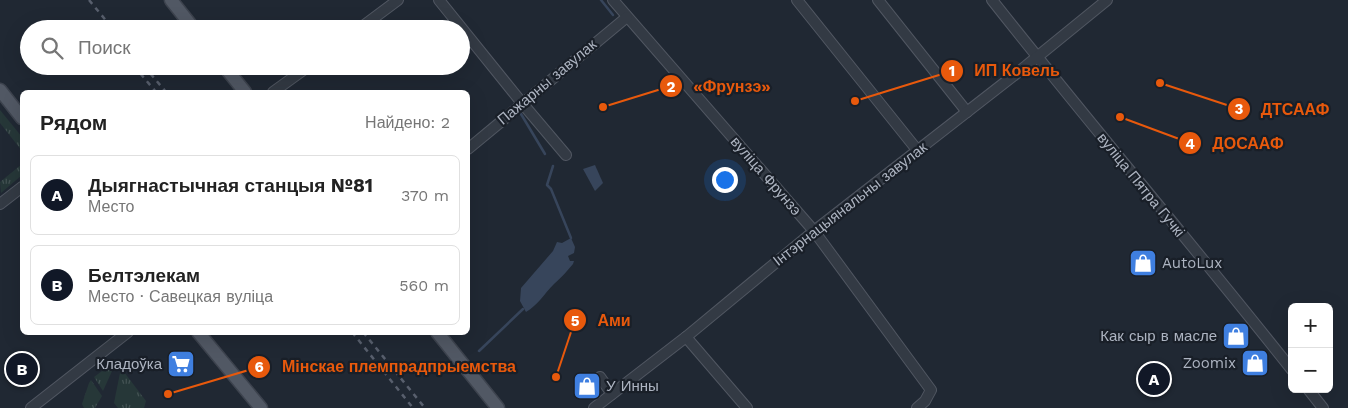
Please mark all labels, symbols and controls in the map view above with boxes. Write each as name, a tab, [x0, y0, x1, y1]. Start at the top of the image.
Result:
search box	[20, 20, 470, 75]
icon: search	[38, 34, 66, 62]
street label: Пажарны завулак	[494, 35, 600, 129]
text: Поиск	[78, 36, 131, 59]
callout: ИП Ковель	[939, 55, 1070, 86]
text: ИП Ковель	[974, 61, 1060, 80]
text: 1	[949, 62, 955, 80]
callout: «Фрунзэ»	[658, 71, 780, 102]
text: «Фрунзэ»	[693, 77, 771, 96]
text: 2	[667, 78, 676, 96]
callout: ДТСААФ	[1226, 93, 1340, 124]
text: 3	[1235, 100, 1244, 118]
text: ДТСААФ	[1261, 100, 1330, 119]
text: Рядом	[40, 110, 107, 135]
text: Найдено: 2	[365, 113, 450, 132]
callout: ДОСААФ	[1177, 128, 1294, 159]
street label: вуліца Пятра Гучкі	[1093, 129, 1189, 241]
street label: вуліца Фрунзэ	[727, 133, 805, 219]
text: ДОСААФ	[1212, 134, 1284, 153]
text: 4	[1185, 135, 1195, 153]
street label: Інтэрнацыянальны завулак	[769, 138, 931, 270]
your location	[712, 167, 738, 193]
text: Дыягнастычная станцыя №81	[88, 174, 373, 197]
text: A	[52, 186, 62, 205]
text: 370 m	[401, 186, 449, 205]
text: Место	[88, 197, 134, 216]
shop icon: AutoLux	[1128, 248, 1158, 278]
place label: AutoLux	[1162, 254, 1222, 272]
text: Белтэлекам	[88, 264, 200, 287]
text: B	[52, 276, 62, 295]
text: 560 m	[399, 276, 449, 295]
text: Место · Савецкая вуліца	[88, 287, 273, 306]
map controls	[1288, 303, 1333, 393]
button: +	[1288, 303, 1333, 348]
callout: Ами	[562, 305, 640, 336]
text: Ами	[597, 311, 631, 330]
text: 5	[571, 312, 580, 330]
shop icon: Как сыр в масле	[1221, 321, 1251, 351]
place label: Как сыр в масле	[1100, 327, 1217, 345]
shop icon: Zoomix	[1240, 348, 1270, 378]
button: −	[1288, 348, 1333, 393]
supermarket icon: Кладоўка	[166, 349, 196, 379]
pin: B	[6, 350, 38, 388]
callout: Мінскае племпрадпрыемства	[247, 351, 526, 382]
place label: Zoomix	[1183, 354, 1236, 372]
place label: Кладоўка	[96, 355, 163, 373]
text: Мінскае племпрадпрыемства	[282, 357, 516, 376]
text: 6	[254, 358, 264, 376]
pin: A	[1138, 360, 1170, 398]
shop icon: У Инны	[572, 371, 602, 401]
place label: У Инны	[606, 377, 659, 395]

